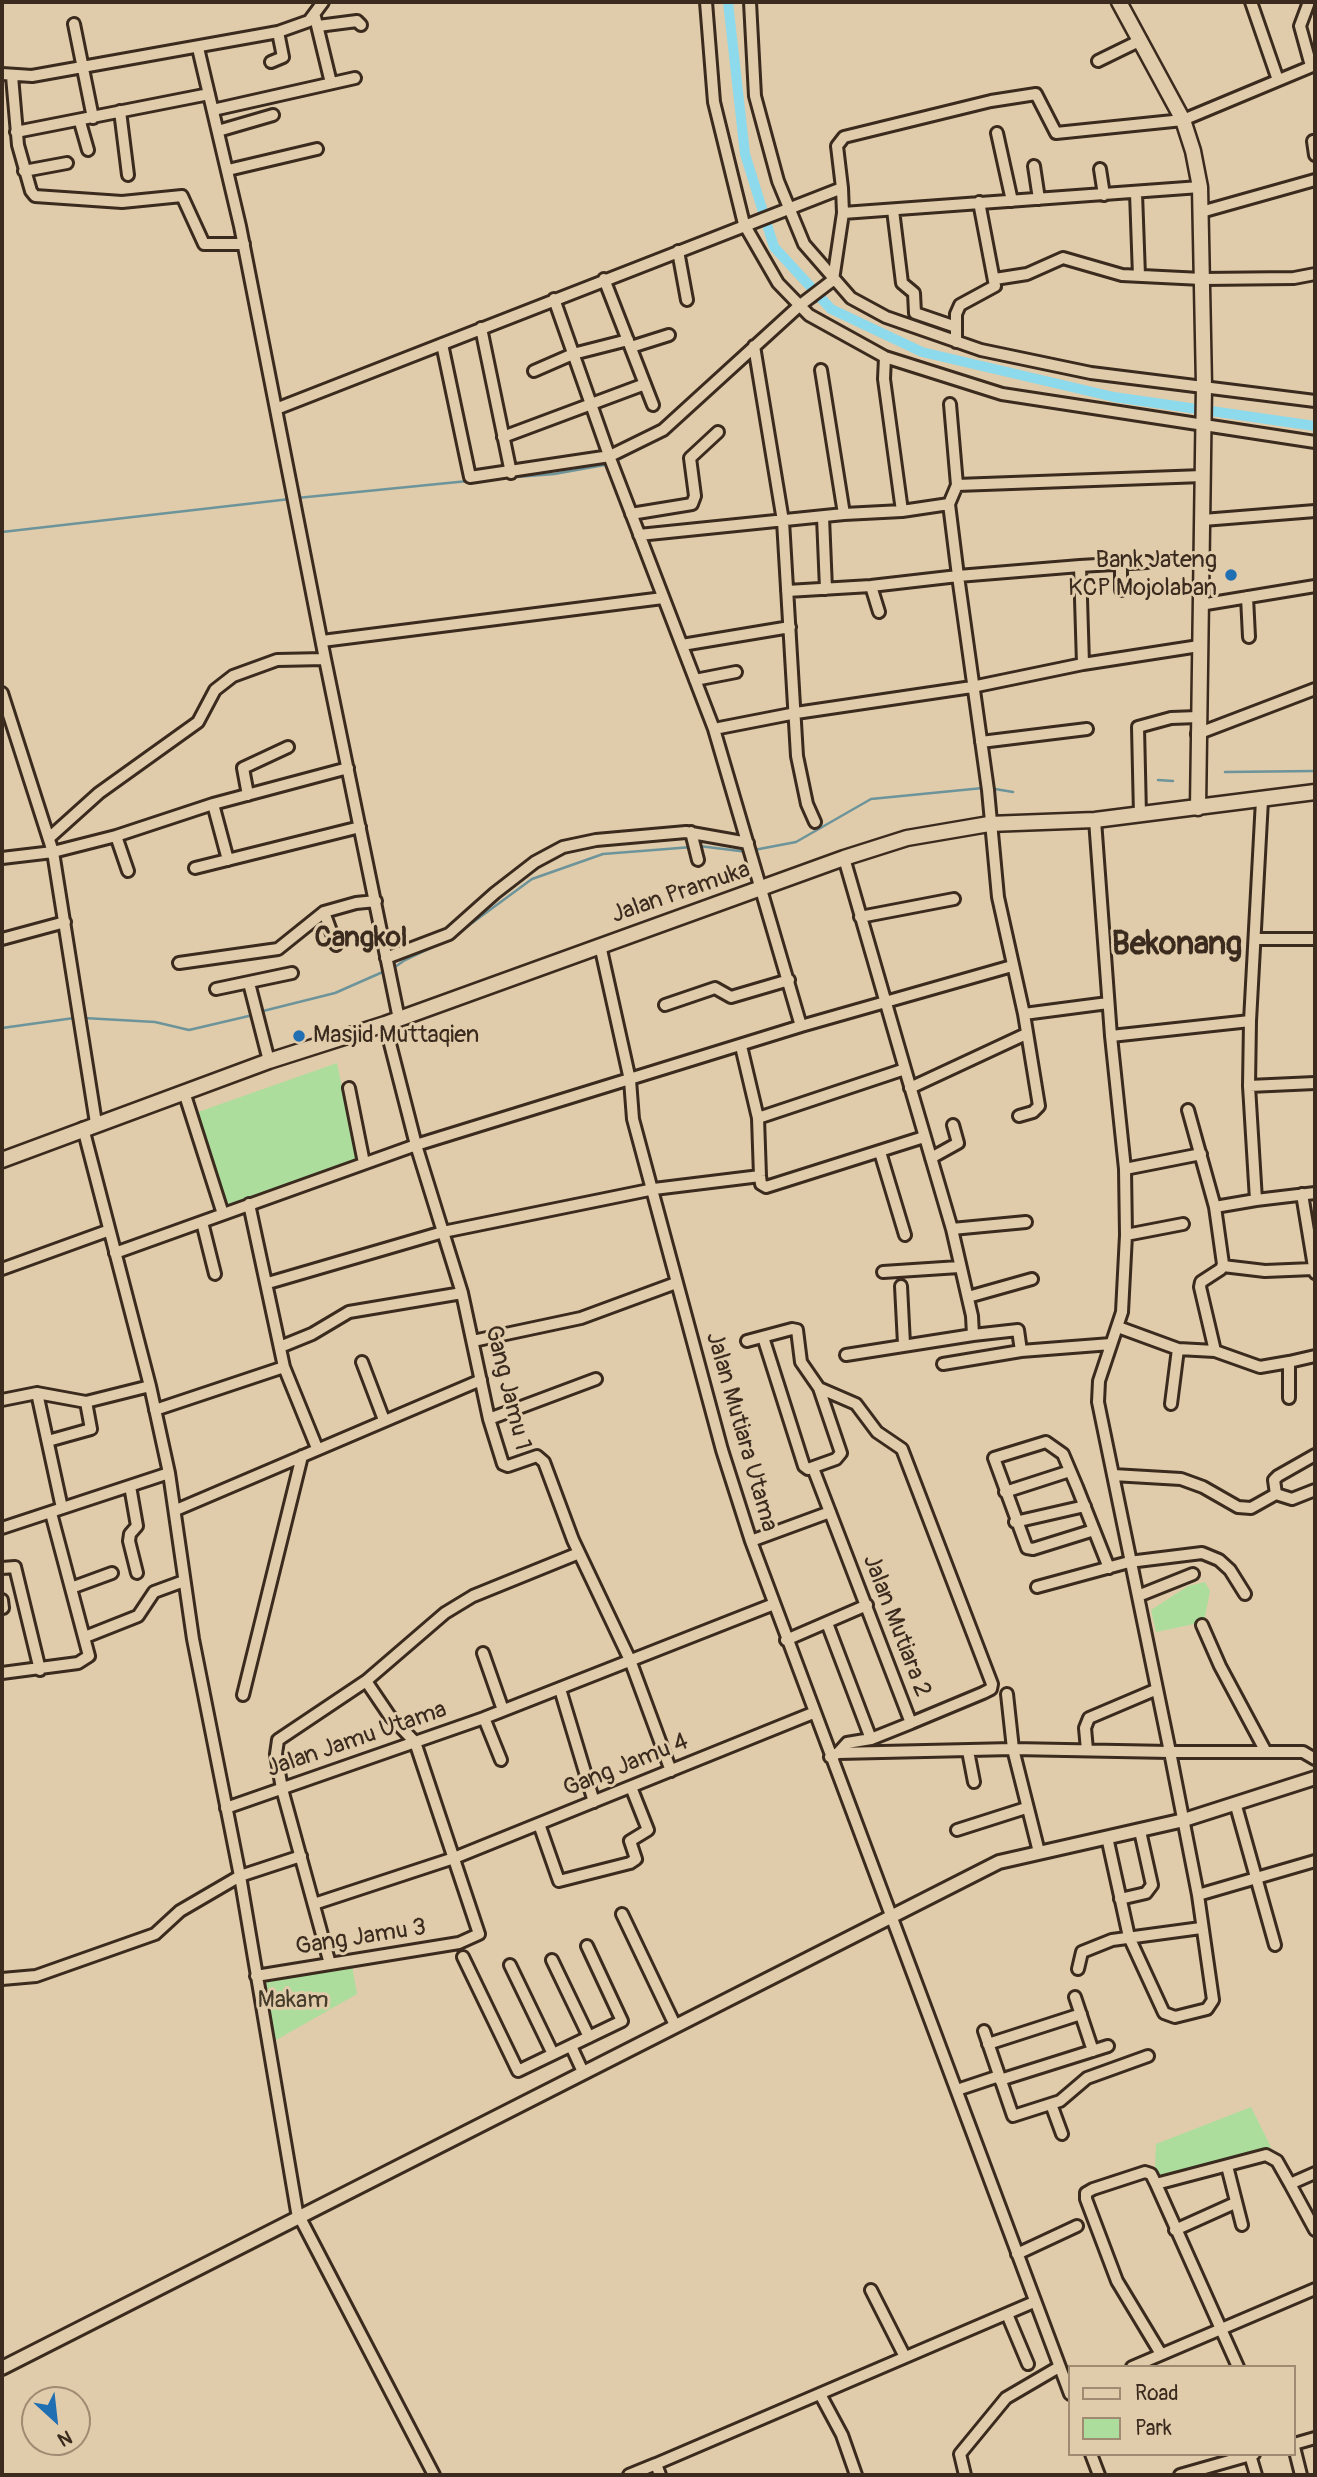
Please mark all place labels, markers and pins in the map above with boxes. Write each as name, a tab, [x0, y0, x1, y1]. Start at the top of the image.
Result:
place label: Bank Jateng KCP Mojolaban	[1068, 547, 1217, 603]
marker: Bank Jateng KCP Mojolaban	[1223, 567, 1239, 583]
place label: Masjid Muttaqien	[313, 1022, 479, 1050]
marker: Masjid Muttaqien	[291, 1028, 307, 1044]

